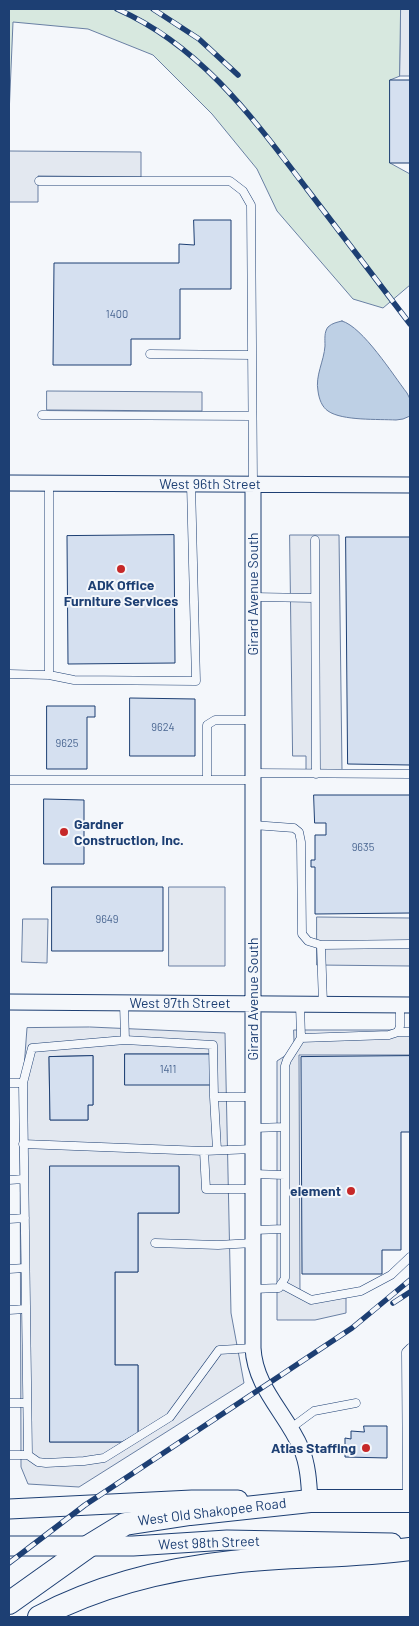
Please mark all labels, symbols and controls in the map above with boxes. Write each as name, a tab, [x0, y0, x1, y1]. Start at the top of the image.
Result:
house number: 1400	[106, 307, 128, 321]
street label: West 96th Street	[159, 476, 261, 492]
street label: Girard Avenue South	[245, 532, 261, 656]
marker: ADK Office Furniture Services	[115, 563, 127, 575]
place label: ADK Office Furniture Services	[64, 577, 178, 610]
house number: 9624	[151, 720, 175, 734]
house number: 9625	[56, 736, 78, 750]
place label: Gardner Construction, Inc.	[74, 816, 184, 849]
marker: Gardner Construction, Inc.	[58, 826, 70, 838]
house number: 9635	[352, 840, 374, 854]
house number: 9649	[95, 912, 119, 926]
street label: Girard Avenue South	[245, 937, 261, 1061]
street label: West 97th Street	[129, 995, 231, 1011]
house number: 1411	[160, 1062, 176, 1076]
place label: element	[290, 1183, 341, 1199]
marker: element	[345, 1185, 357, 1197]
place label: Atlas Staffing	[271, 1440, 356, 1456]
marker: Atlas Staffing	[360, 1442, 372, 1454]
street label: West Old Shakopee Road	[137, 1495, 287, 1529]
street label: West 98th Street	[158, 1533, 260, 1553]

